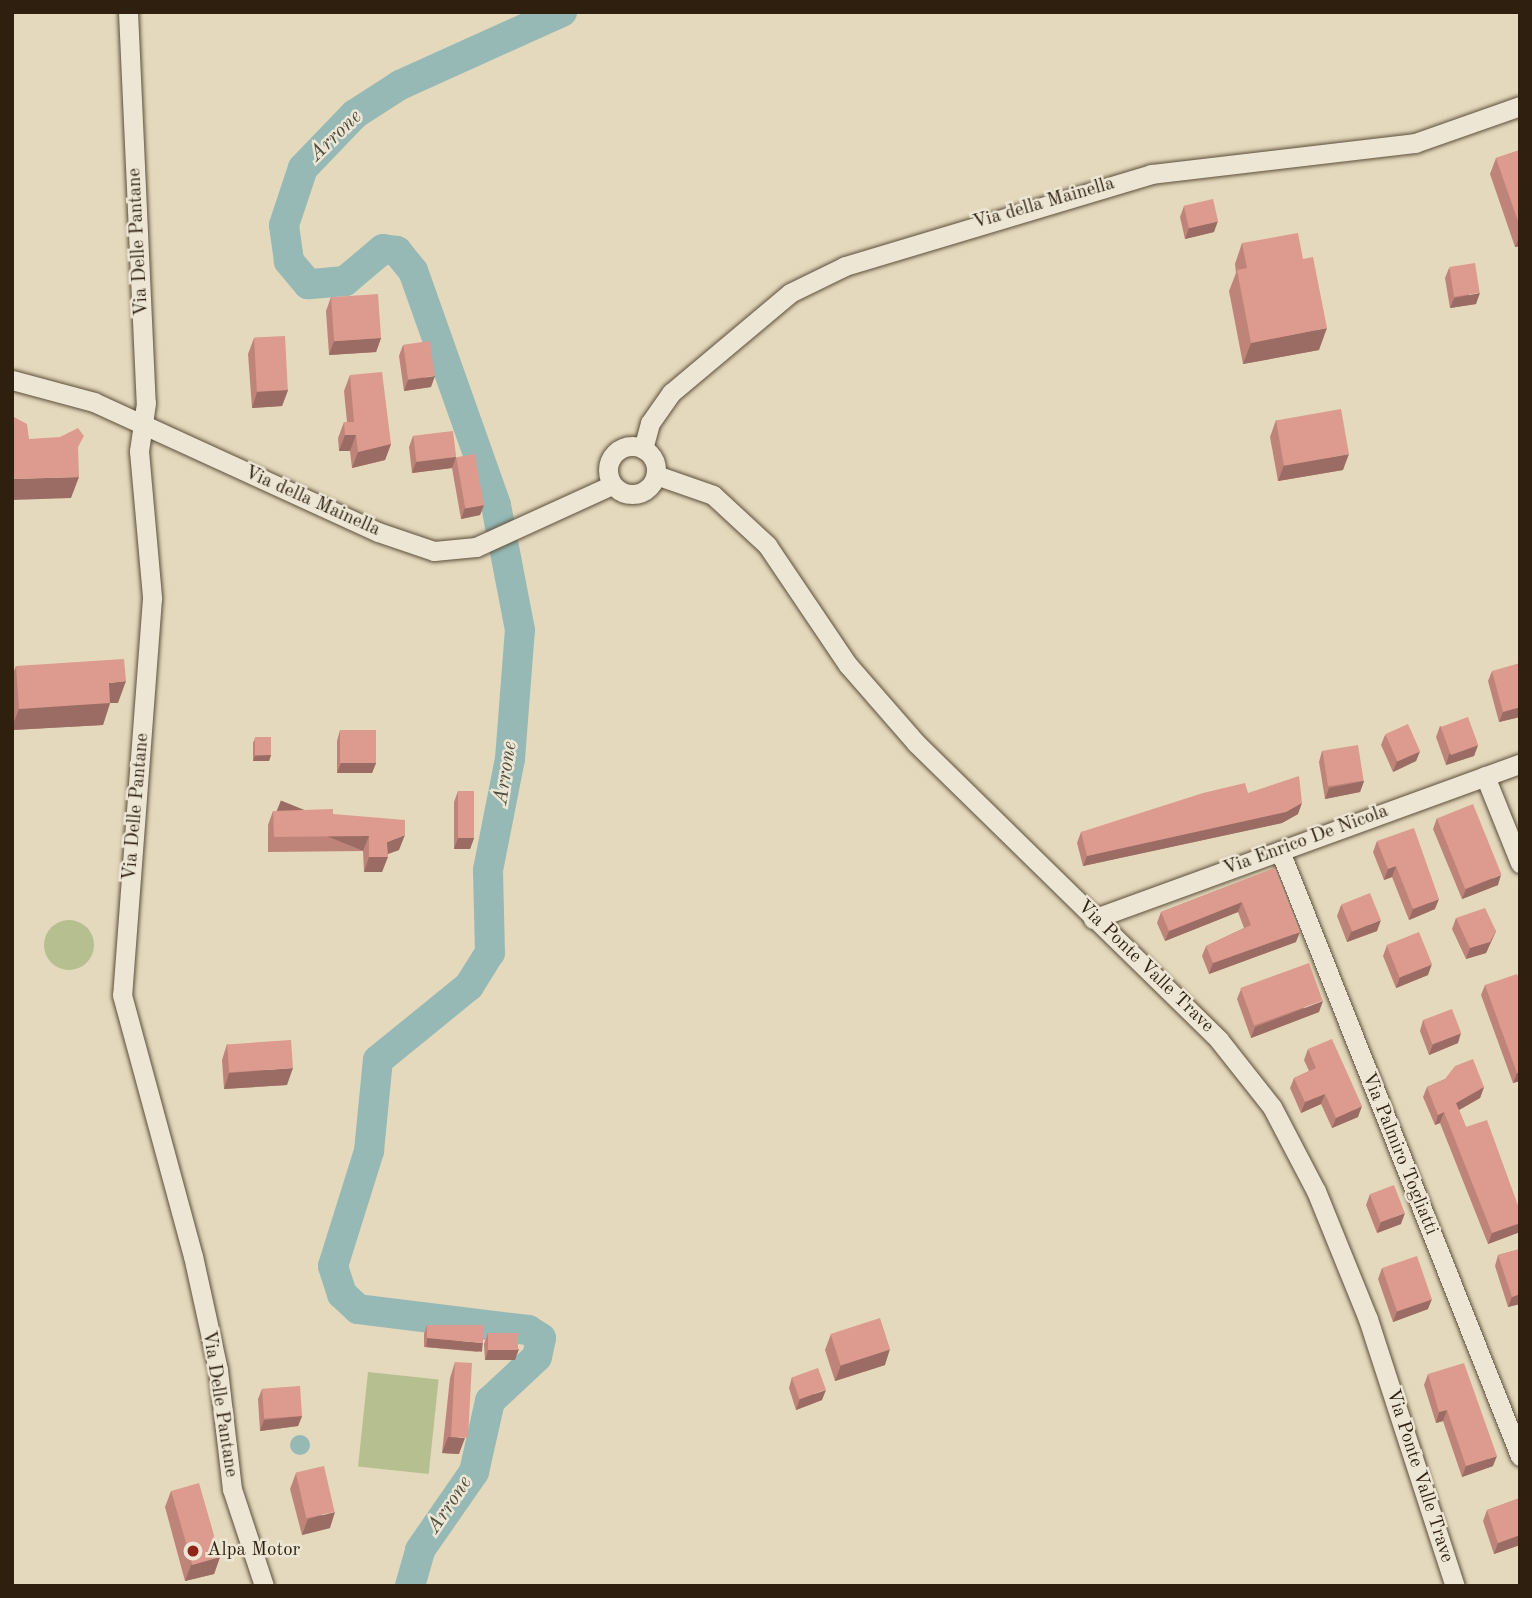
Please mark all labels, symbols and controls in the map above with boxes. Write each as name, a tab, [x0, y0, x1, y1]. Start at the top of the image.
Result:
water label: Arrone	[304, 105, 368, 167]
street label: Via Delle Pantane	[124, 167, 154, 317]
street label: Via della Mainella	[971, 173, 1117, 235]
street label: Via della Mainella	[241, 462, 383, 542]
street label: Via Delle Pantane	[119, 732, 155, 882]
water label: Arrone	[489, 740, 523, 806]
street label: Via Enrico De Nicola	[1220, 801, 1392, 881]
street label: Via Ponte Valle Trave	[1072, 896, 1218, 1038]
street label: Via Palmiro Togliatti	[1356, 1070, 1442, 1238]
street label: Via Delle Pantane	[196, 1329, 242, 1479]
street label: Via Ponte Valle Trave	[1380, 1386, 1458, 1566]
water label: Arrone	[422, 1472, 478, 1538]
place label: Alpa Motor	[207, 1540, 300, 1562]
marker: Alpa Motor	[185, 1543, 201, 1559]

